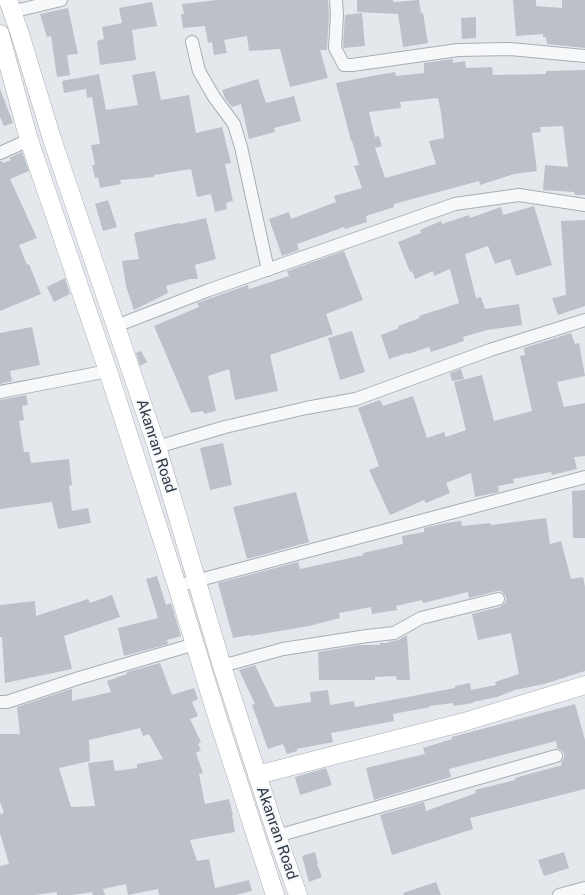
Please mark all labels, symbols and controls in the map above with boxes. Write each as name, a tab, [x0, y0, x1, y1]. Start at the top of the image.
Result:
street label: Akanran Road	[132, 397, 180, 495]
street label: Akanran Road	[253, 784, 301, 882]

